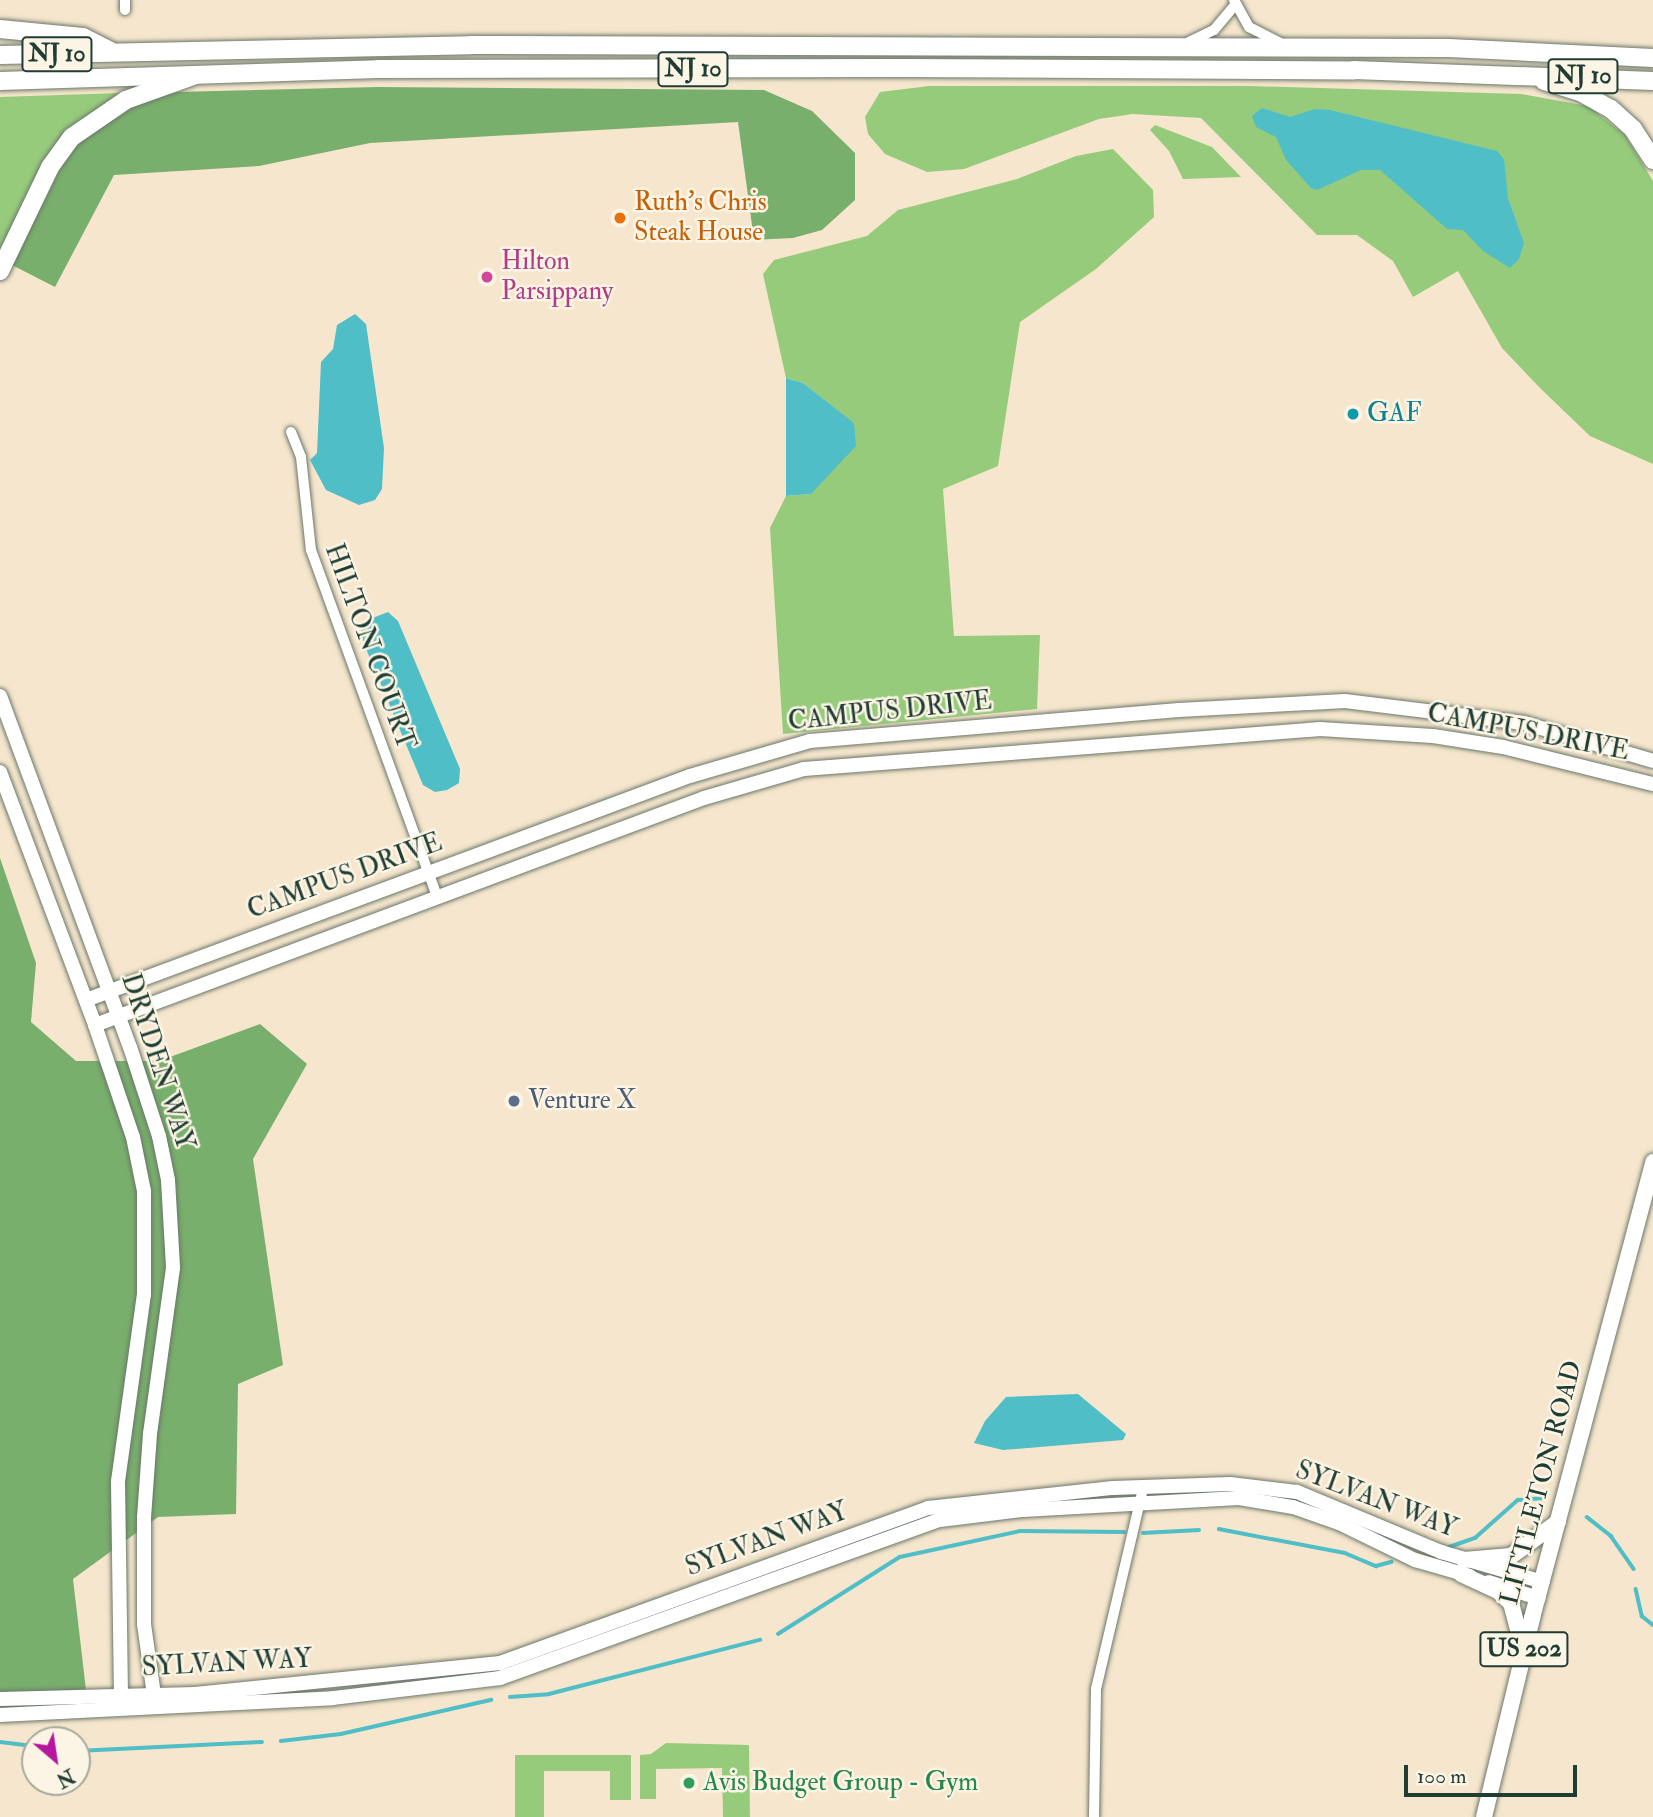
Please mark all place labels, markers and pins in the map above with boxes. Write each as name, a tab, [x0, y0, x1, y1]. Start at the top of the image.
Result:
place label: Ruth's Chris Steak House	[634, 187, 767, 248]
marker: Ruth's Chris Steak House	[612, 210, 628, 226]
place label: Hilton Parsippany	[501, 246, 613, 308]
marker: Hilton Parsippany	[479, 269, 495, 285]
place label: GAF	[1367, 398, 1422, 430]
marker: GAF	[1345, 406, 1361, 422]
place label: Venture X	[528, 1085, 636, 1117]
marker: Venture X	[506, 1093, 522, 1109]
place label: Avis Budget Group - Gym	[703, 1767, 978, 1799]
marker: Avis Budget Group - Gym	[681, 1775, 697, 1791]

